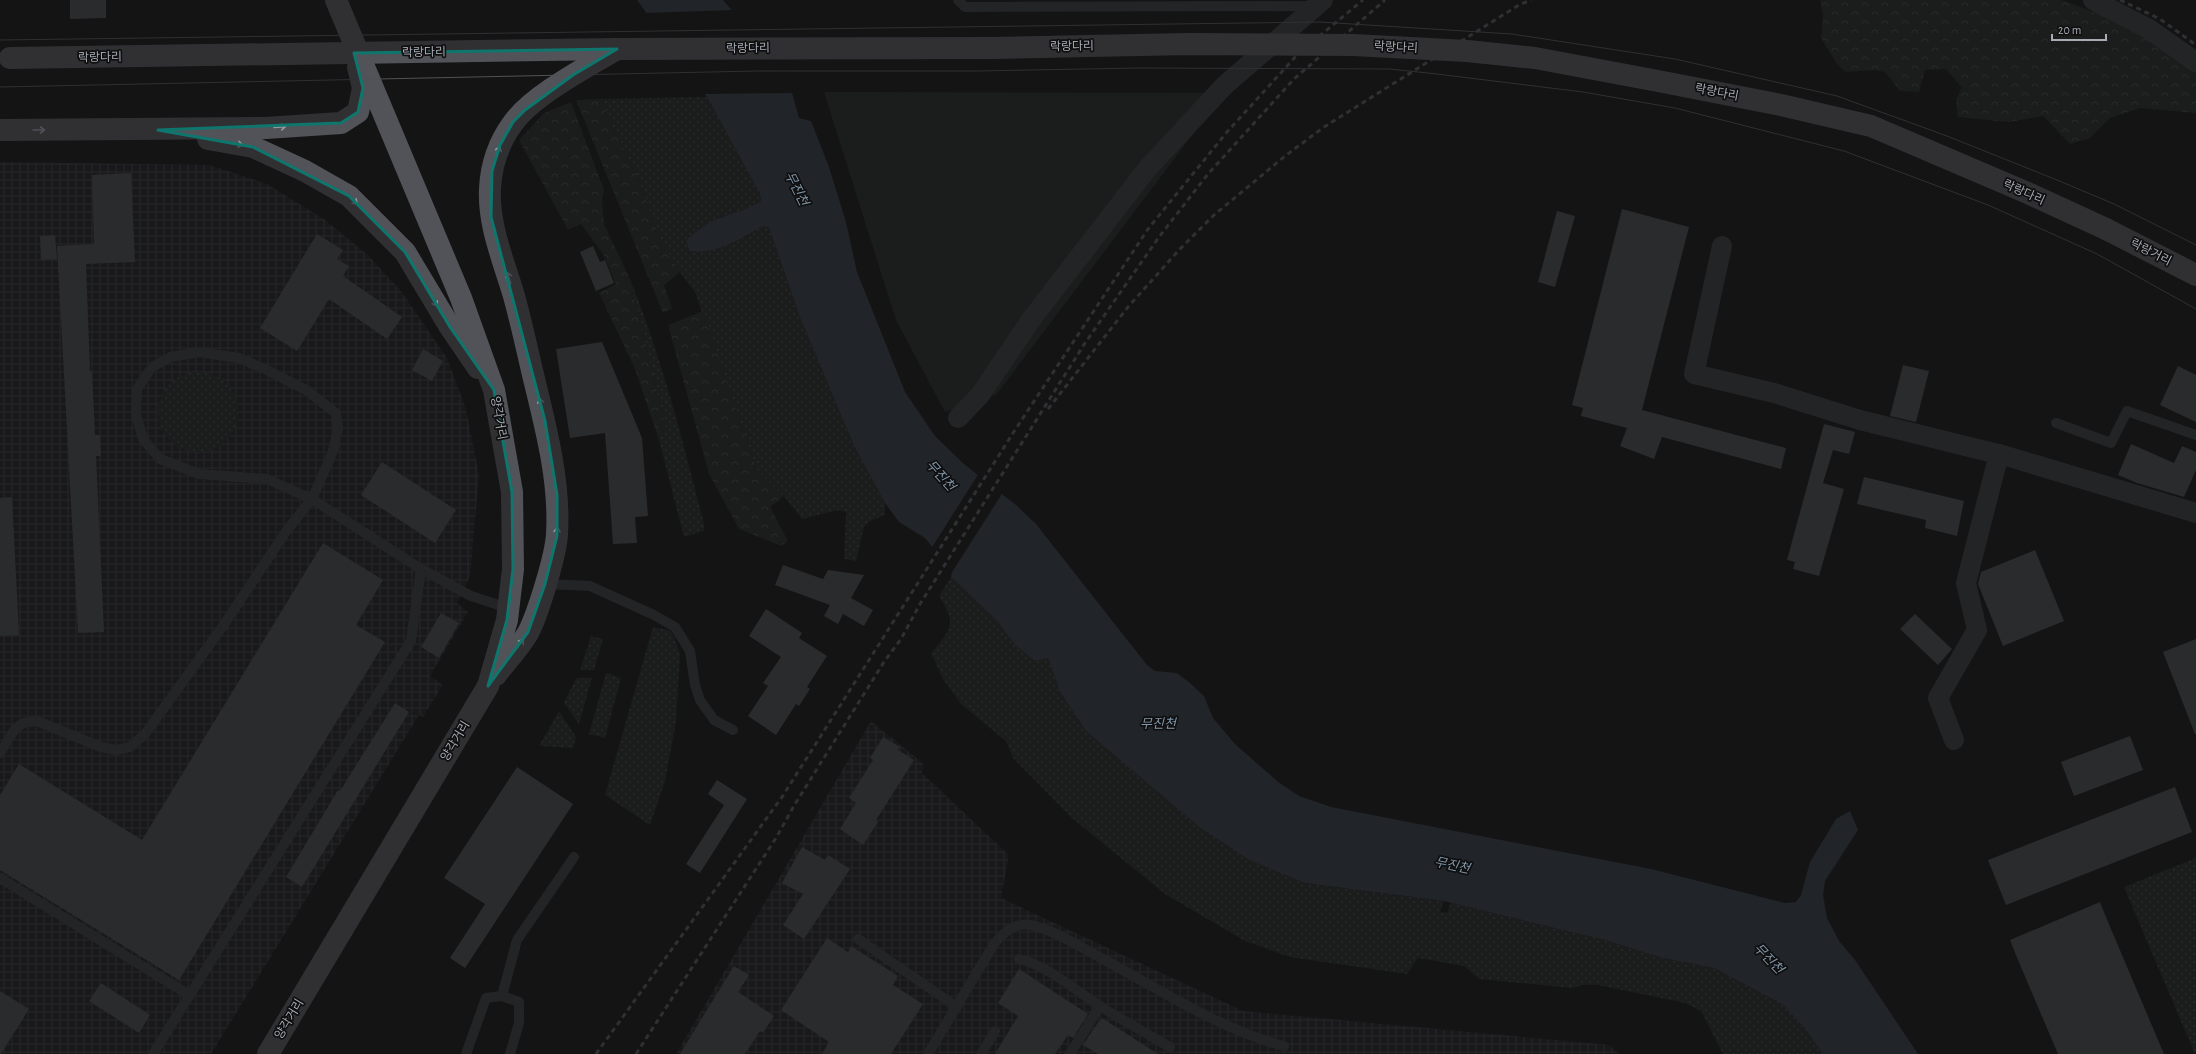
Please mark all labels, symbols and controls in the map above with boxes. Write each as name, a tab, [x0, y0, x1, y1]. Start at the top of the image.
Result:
scale bar	[2052, 16, 2106, 42]
text: 20 m	[2058, 24, 2081, 36]
street label: 락랑다리	[1050, 40, 1094, 52]
street label: 락랑다리	[1374, 40, 1418, 54]
street label: 락랑다리	[726, 42, 770, 54]
street label: 락랑다리	[402, 46, 446, 58]
street label: 락랑다리	[78, 51, 122, 63]
street label: 락랑다리	[1694, 82, 1740, 102]
one-way arrow	[274, 123, 287, 130]
one-way arrow	[32, 126, 45, 134]
one-way arrow	[230, 140, 243, 148]
one-way arrow	[495, 145, 502, 158]
water label: 무진천	[782, 170, 811, 209]
street label: 락랑다리	[2001, 178, 2047, 206]
one-way arrow	[348, 196, 358, 205]
street label: 락랑거리	[2129, 237, 2173, 267]
one-way arrow	[504, 272, 512, 285]
one-way arrow	[431, 295, 439, 307]
street label: 양각거리	[489, 395, 509, 441]
one-way arrow	[536, 398, 544, 411]
water label: 무진천	[923, 458, 958, 494]
one-way arrow	[553, 526, 560, 539]
one-way arrow	[515, 638, 524, 649]
water label: 무진천	[1140, 717, 1177, 731]
street label: 양각거리	[438, 719, 472, 763]
water label: 무진천	[1433, 855, 1472, 876]
water label: 무진천	[1751, 941, 1787, 977]
street label: 양각거리	[272, 997, 306, 1041]

